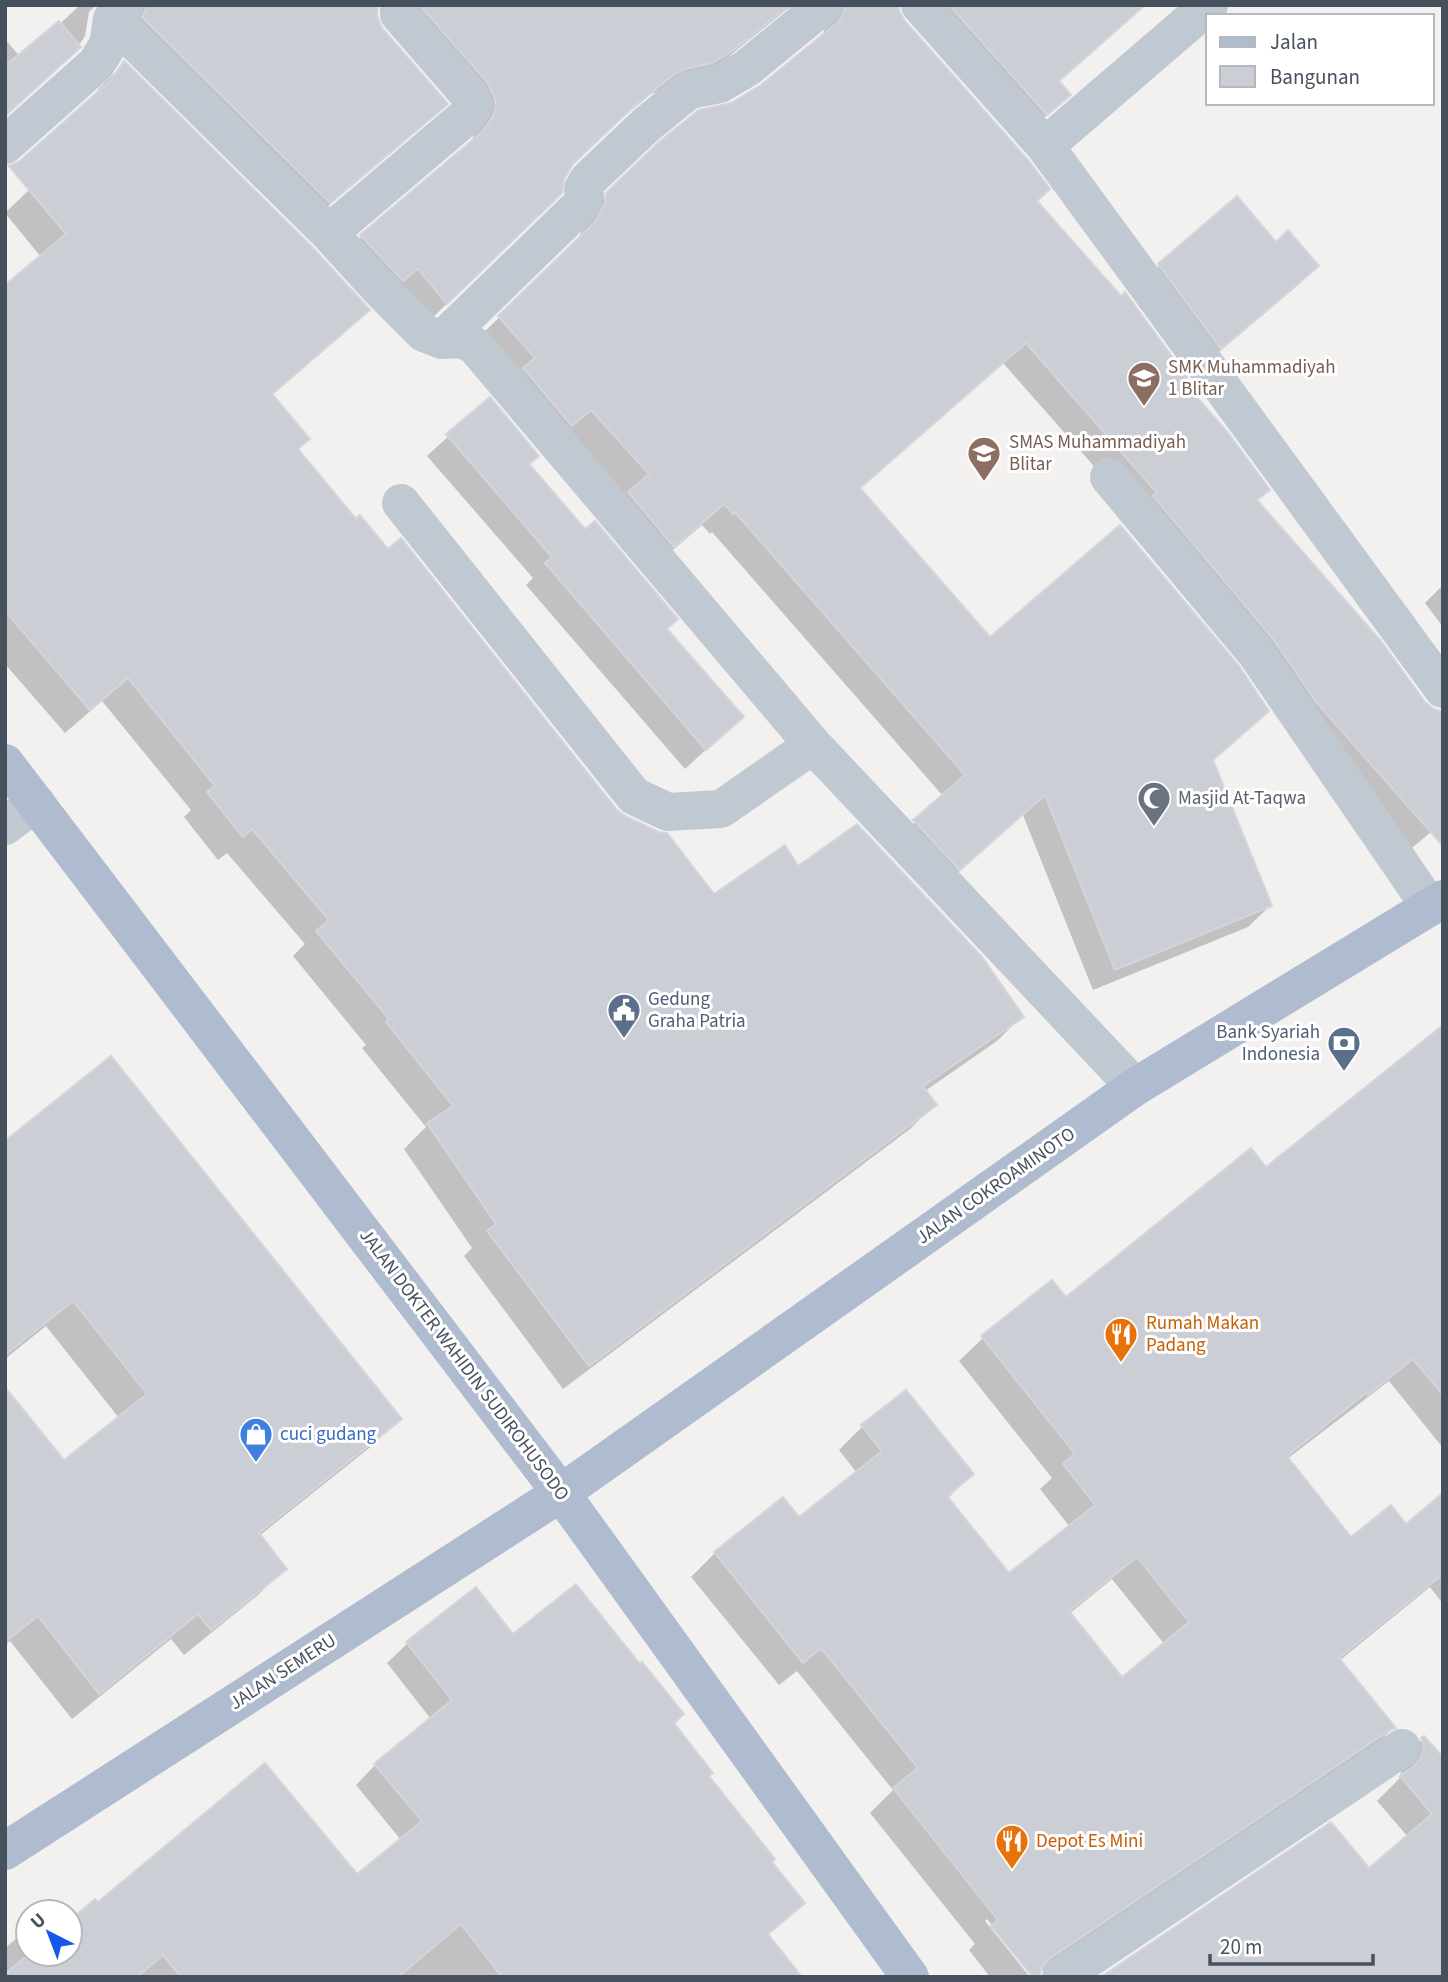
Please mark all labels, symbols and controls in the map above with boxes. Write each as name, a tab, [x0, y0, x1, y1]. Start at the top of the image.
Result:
legend	[1206, 14, 1434, 105]
text: Jalan	[1270, 27, 1318, 57]
text: Bangunan	[1270, 62, 1360, 92]
place label: SMK Muhammadiyah 1 Blitar	[1168, 354, 1336, 403]
school or university icon: SMK Muhammadiyah 1 Blitar	[1125, 359, 1163, 408]
place label: SMAS Muhammadiyah Blitar	[1009, 429, 1186, 478]
school or university icon: SMAS Muhammadiyah Blitar	[965, 434, 1003, 483]
mosque icon: Masjid At-Taqwa	[1135, 779, 1173, 828]
place label: Masjid At-Taqwa	[1178, 785, 1306, 812]
place label: Gedung Graha Patria	[648, 986, 746, 1035]
public building icon: Gedung Graha Patria	[605, 991, 643, 1040]
place label: Bank Syariah Indonesia	[1216, 1019, 1320, 1068]
bank icon: Bank Syariah Indonesia	[1325, 1024, 1363, 1073]
street label: JALAN COKROAMINOTO	[911, 1121, 1081, 1251]
street label: JALAN DOKTER WAHIDIN SUDIROHUSODO	[353, 1223, 575, 1507]
place label: Rumah Makan Padang	[1146, 1310, 1259, 1359]
restaurant icon: Rumah Makan Padang	[1102, 1315, 1140, 1364]
shop icon: cuci gudang	[237, 1415, 275, 1464]
place label: cuci gudang	[280, 1421, 377, 1448]
street label: JALAN SEMERU	[224, 1627, 342, 1717]
restaurant icon: Depot Es Mini	[993, 1822, 1031, 1871]
place label: Depot Es Mini	[1036, 1828, 1143, 1855]
north arrow	[14, 1898, 84, 1968]
text: U	[25, 1907, 52, 1936]
scale bar	[1210, 1923, 1373, 1967]
text: 20 m	[1220, 1932, 1262, 1962]

